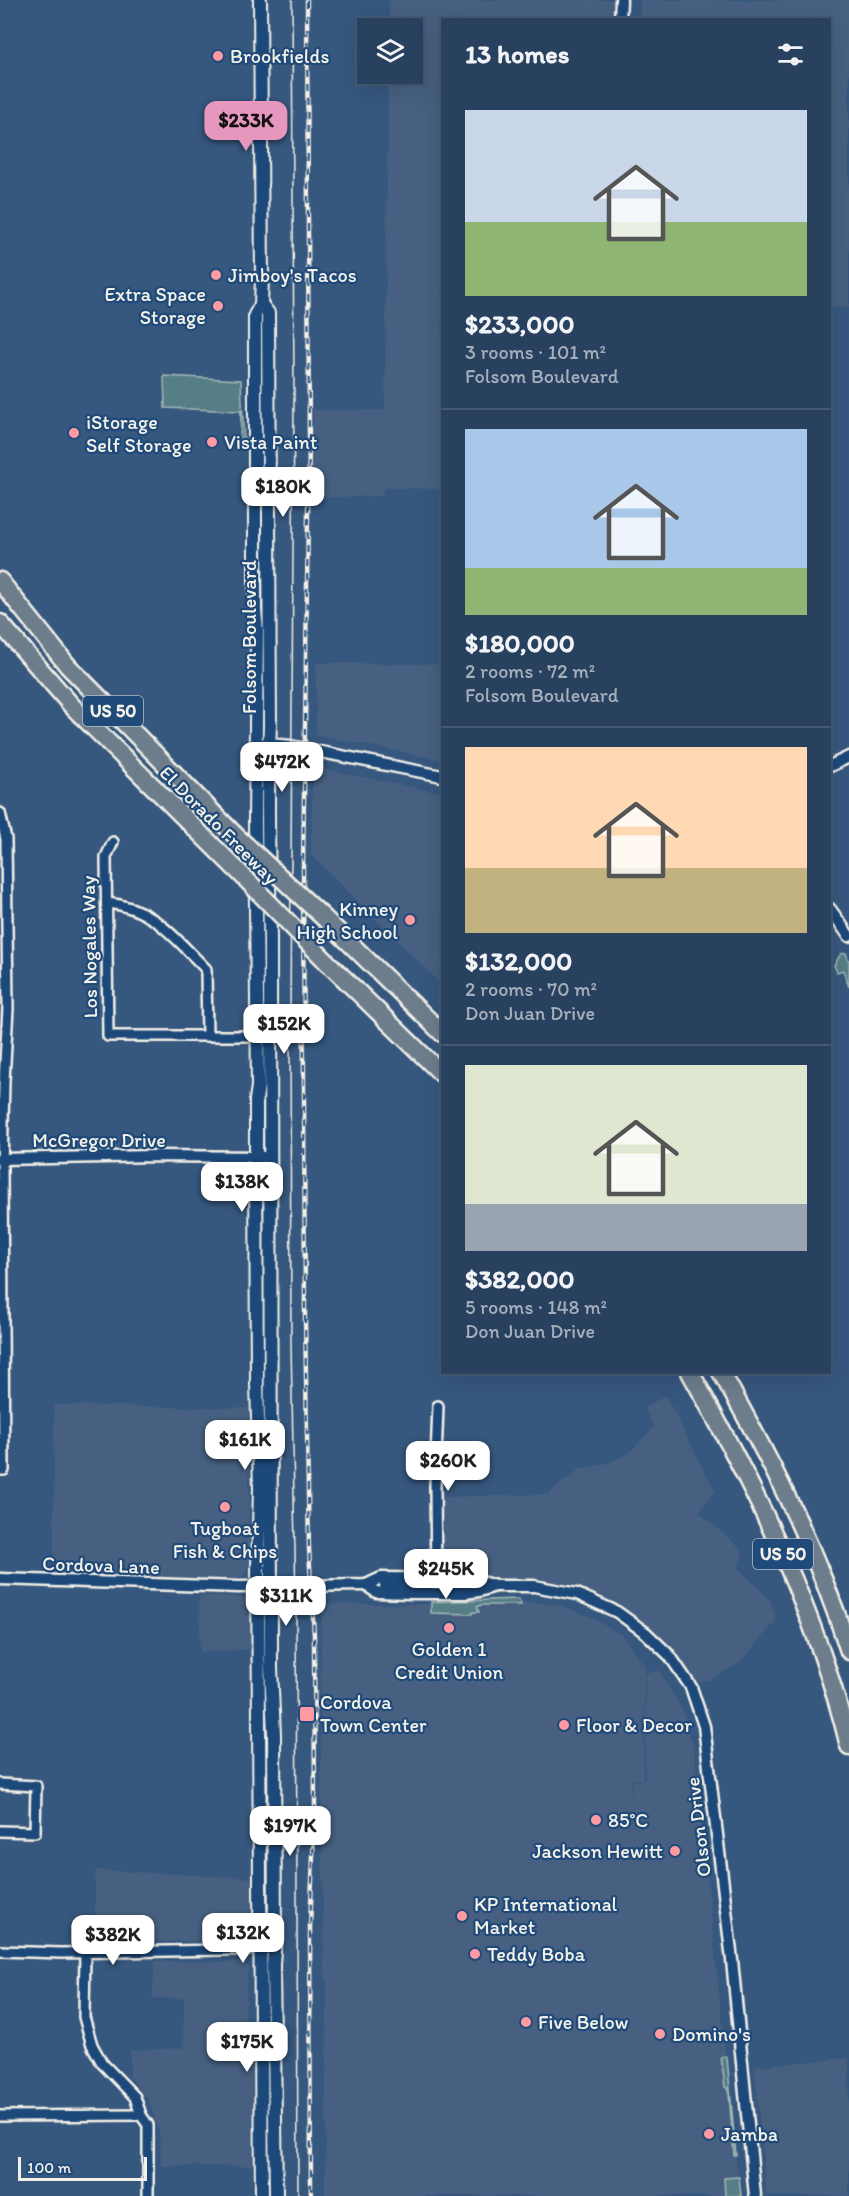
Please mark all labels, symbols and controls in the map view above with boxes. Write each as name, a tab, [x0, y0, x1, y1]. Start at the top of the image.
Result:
map controls	[357, 18, 423, 84]
button: layers	[357, 18, 423, 84]
text: 13 homes	[465, 38, 569, 70]
icon: filters	[774, 38, 807, 71]
place label: Brookfields	[230, 44, 329, 68]
marker: Brookfields	[211, 49, 225, 63]
pin: $233K	[204, 101, 288, 152]
text: $233K	[218, 108, 274, 132]
icon: home	[582, 149, 690, 257]
place label: Jimboy's Tacos	[228, 263, 357, 287]
marker: Jimboy's Tacos	[209, 268, 223, 282]
place label: Extra Space Storage	[105, 282, 206, 329]
marker: Extra Space Storage	[211, 299, 225, 313]
text: $233,000	[465, 308, 574, 340]
text: 3 rooms · 101 m²	[465, 340, 606, 364]
text: Folsom Boulevard	[465, 364, 619, 388]
place label: iStorage Self Storage	[86, 410, 191, 457]
marker: iStorage Self Storage	[67, 426, 81, 440]
place label: Vista Paint	[224, 430, 317, 454]
marker: Vista Paint	[205, 435, 219, 449]
pin: $180K	[241, 467, 325, 518]
icon: home	[582, 468, 690, 576]
text: $180K	[255, 474, 311, 498]
street label: Folsom Boulevard	[237, 560, 261, 714]
text: $180,000	[465, 627, 575, 659]
text: 2 rooms · 72 m²	[465, 659, 595, 683]
text: Folsom Boulevard	[465, 683, 619, 707]
road number: US 50	[83, 696, 143, 726]
pin: $472K	[240, 742, 324, 793]
text: $472K	[254, 749, 310, 773]
street label: El Dorado Freeway	[155, 761, 284, 890]
icon: home	[582, 786, 690, 894]
street label: Los Nogales Way	[76, 875, 102, 1019]
place label: Kinney High School	[297, 897, 399, 944]
marker: Kinney High School	[403, 913, 417, 927]
text: $132,000	[465, 945, 572, 977]
text: 2 rooms · 70 m²	[465, 977, 597, 1001]
text: Don Juan Drive	[465, 1001, 595, 1025]
pin: $152K	[242, 1004, 326, 1055]
text: $152K	[257, 1011, 311, 1035]
icon: home	[582, 1104, 690, 1212]
street label: McGregor Drive	[32, 1128, 166, 1152]
pin: $138K	[200, 1162, 284, 1213]
text: $138K	[215, 1169, 269, 1193]
text: $382,000	[465, 1263, 575, 1295]
text: 5 rooms · 148 m²	[465, 1295, 607, 1319]
text: Don Juan Drive	[465, 1319, 595, 1343]
pin: $161K	[203, 1420, 287, 1471]
text: $161K	[219, 1427, 271, 1451]
pin: $260K	[406, 1441, 490, 1492]
text: $260K	[420, 1448, 476, 1472]
marker: Tugboat Fish & Chips	[218, 1500, 232, 1514]
place label: Tugboat Fish & Chips	[173, 1516, 277, 1563]
road number: US 50	[753, 1539, 813, 1569]
pin: $245K	[404, 1549, 488, 1600]
street label: Cordova Lane	[42, 1551, 160, 1579]
text: $245K	[418, 1556, 474, 1580]
pin: $311K	[244, 1576, 328, 1627]
text: $311K	[260, 1583, 312, 1607]
marker: Golden 1 Credit Union	[442, 1621, 456, 1635]
place label: Golden 1 Credit Union	[395, 1637, 504, 1684]
place label: Cordova Town Center	[320, 1690, 427, 1737]
marker: Cordova Town Center	[298, 1705, 316, 1723]
place label: Floor & Decor	[576, 1713, 692, 1737]
marker: Floor & Decor	[557, 1718, 571, 1732]
street label: Olson Drive	[680, 1776, 716, 1878]
pin: $197K	[248, 1806, 332, 1857]
place label: 85°C	[608, 1808, 648, 1832]
text: $197K	[264, 1813, 316, 1837]
marker: 85°C	[589, 1813, 603, 1827]
place label: Jackson Hewitt	[532, 1839, 663, 1863]
marker: Jackson Hewitt	[668, 1844, 682, 1858]
place label: KP International Market	[474, 1892, 618, 1939]
marker: KP International Market	[455, 1909, 469, 1923]
pin: $132K	[201, 1913, 285, 1964]
pin: $382K	[71, 1915, 155, 1966]
text: $132K	[216, 1920, 270, 1944]
text: $382K	[85, 1922, 141, 1946]
place label: Teddy Boba	[487, 1942, 586, 1966]
marker: Teddy Boba	[468, 1947, 482, 1961]
place label: Five Below	[538, 2010, 628, 2034]
marker: Five Below	[519, 2015, 533, 2029]
pin: $175K	[205, 2022, 289, 2073]
place label: Domino's	[672, 2022, 751, 2046]
marker: Domino's	[653, 2027, 667, 2041]
text: $175K	[221, 2029, 273, 2053]
place label: Jamba	[721, 2122, 778, 2146]
marker: Jamba	[702, 2127, 716, 2141]
scale bar	[18, 2154, 147, 2182]
text: 100 m	[27, 2158, 71, 2177]

